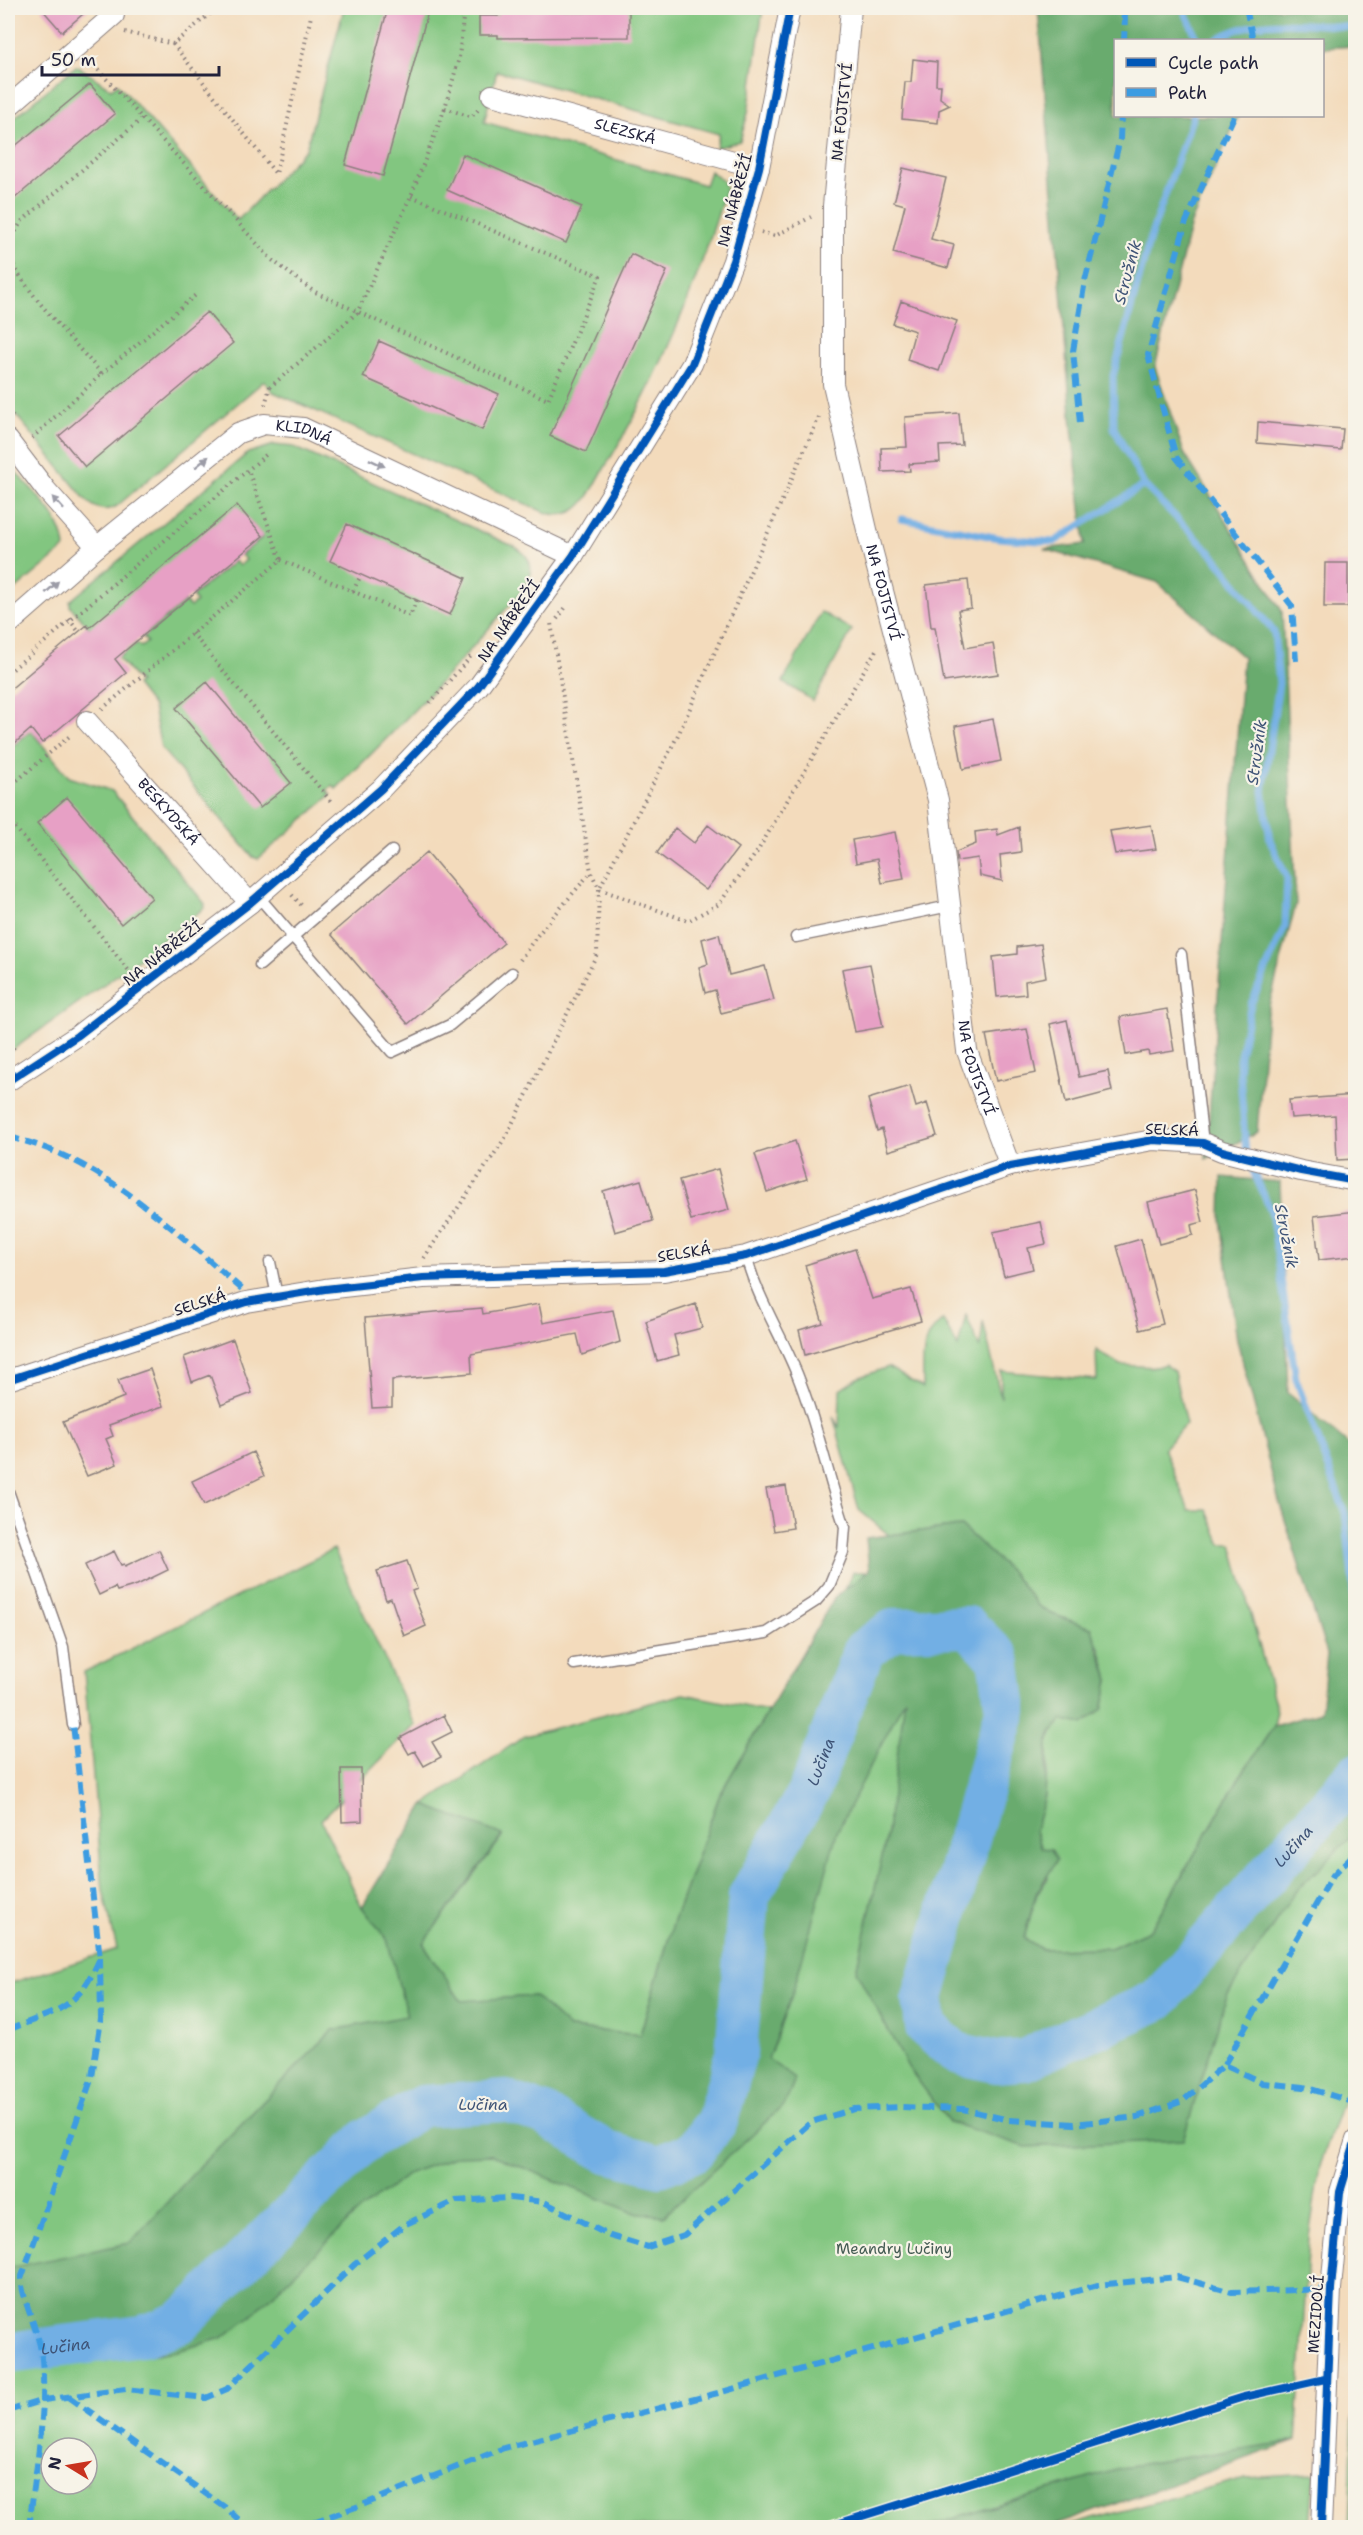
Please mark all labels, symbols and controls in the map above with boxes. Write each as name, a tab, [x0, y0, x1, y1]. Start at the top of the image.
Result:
scale bar	[42, 39, 219, 77]
legend	[1114, 39, 1324, 117]
text: 50 m	[51, 48, 96, 72]
text: Cycle path	[1168, 51, 1259, 75]
street label: NA FOJTSTVÍ	[826, 62, 857, 162]
text: Path	[1168, 81, 1207, 105]
street label: SLEZSKÁ	[592, 113, 658, 149]
street label: NA NÁBŘEŽÍ	[712, 151, 757, 249]
water label: Stružník	[1109, 238, 1146, 306]
street label: KLIDNÁ	[275, 415, 335, 450]
one-way arrow	[194, 457, 209, 469]
one-way arrow	[368, 458, 385, 467]
one-way arrow	[52, 496, 65, 511]
street label: NA FOJTSTVÍ	[861, 542, 907, 642]
street label: NA NÁBŘEŽÍ	[472, 575, 545, 666]
one-way arrow	[44, 580, 59, 594]
water label: Stružník	[1242, 718, 1271, 786]
street label: BESKYDSKÁ	[133, 774, 205, 850]
street label: NA NÁBŘEŽÍ	[118, 915, 207, 990]
street label: NA FOJTSTVÍ	[954, 1019, 1001, 1118]
street label: SELSKÁ	[1145, 1118, 1199, 1141]
water label: Stružník	[1270, 1202, 1303, 1270]
street label: SELSKÁ	[656, 1238, 712, 1267]
street label: SELSKÁ	[171, 1284, 229, 1321]
water label: Lučina	[802, 1735, 840, 1789]
water label: Lučina	[1269, 1821, 1318, 1872]
water label: Lučina	[458, 2094, 508, 2115]
park label: Meandry Lučiny	[836, 2239, 952, 2259]
street label: MEZIDOLÍ	[1302, 2274, 1329, 2354]
water label: Lučina	[40, 2333, 92, 2360]
north arrow	[39, 2436, 99, 2496]
text: N	[43, 2455, 66, 2471]

